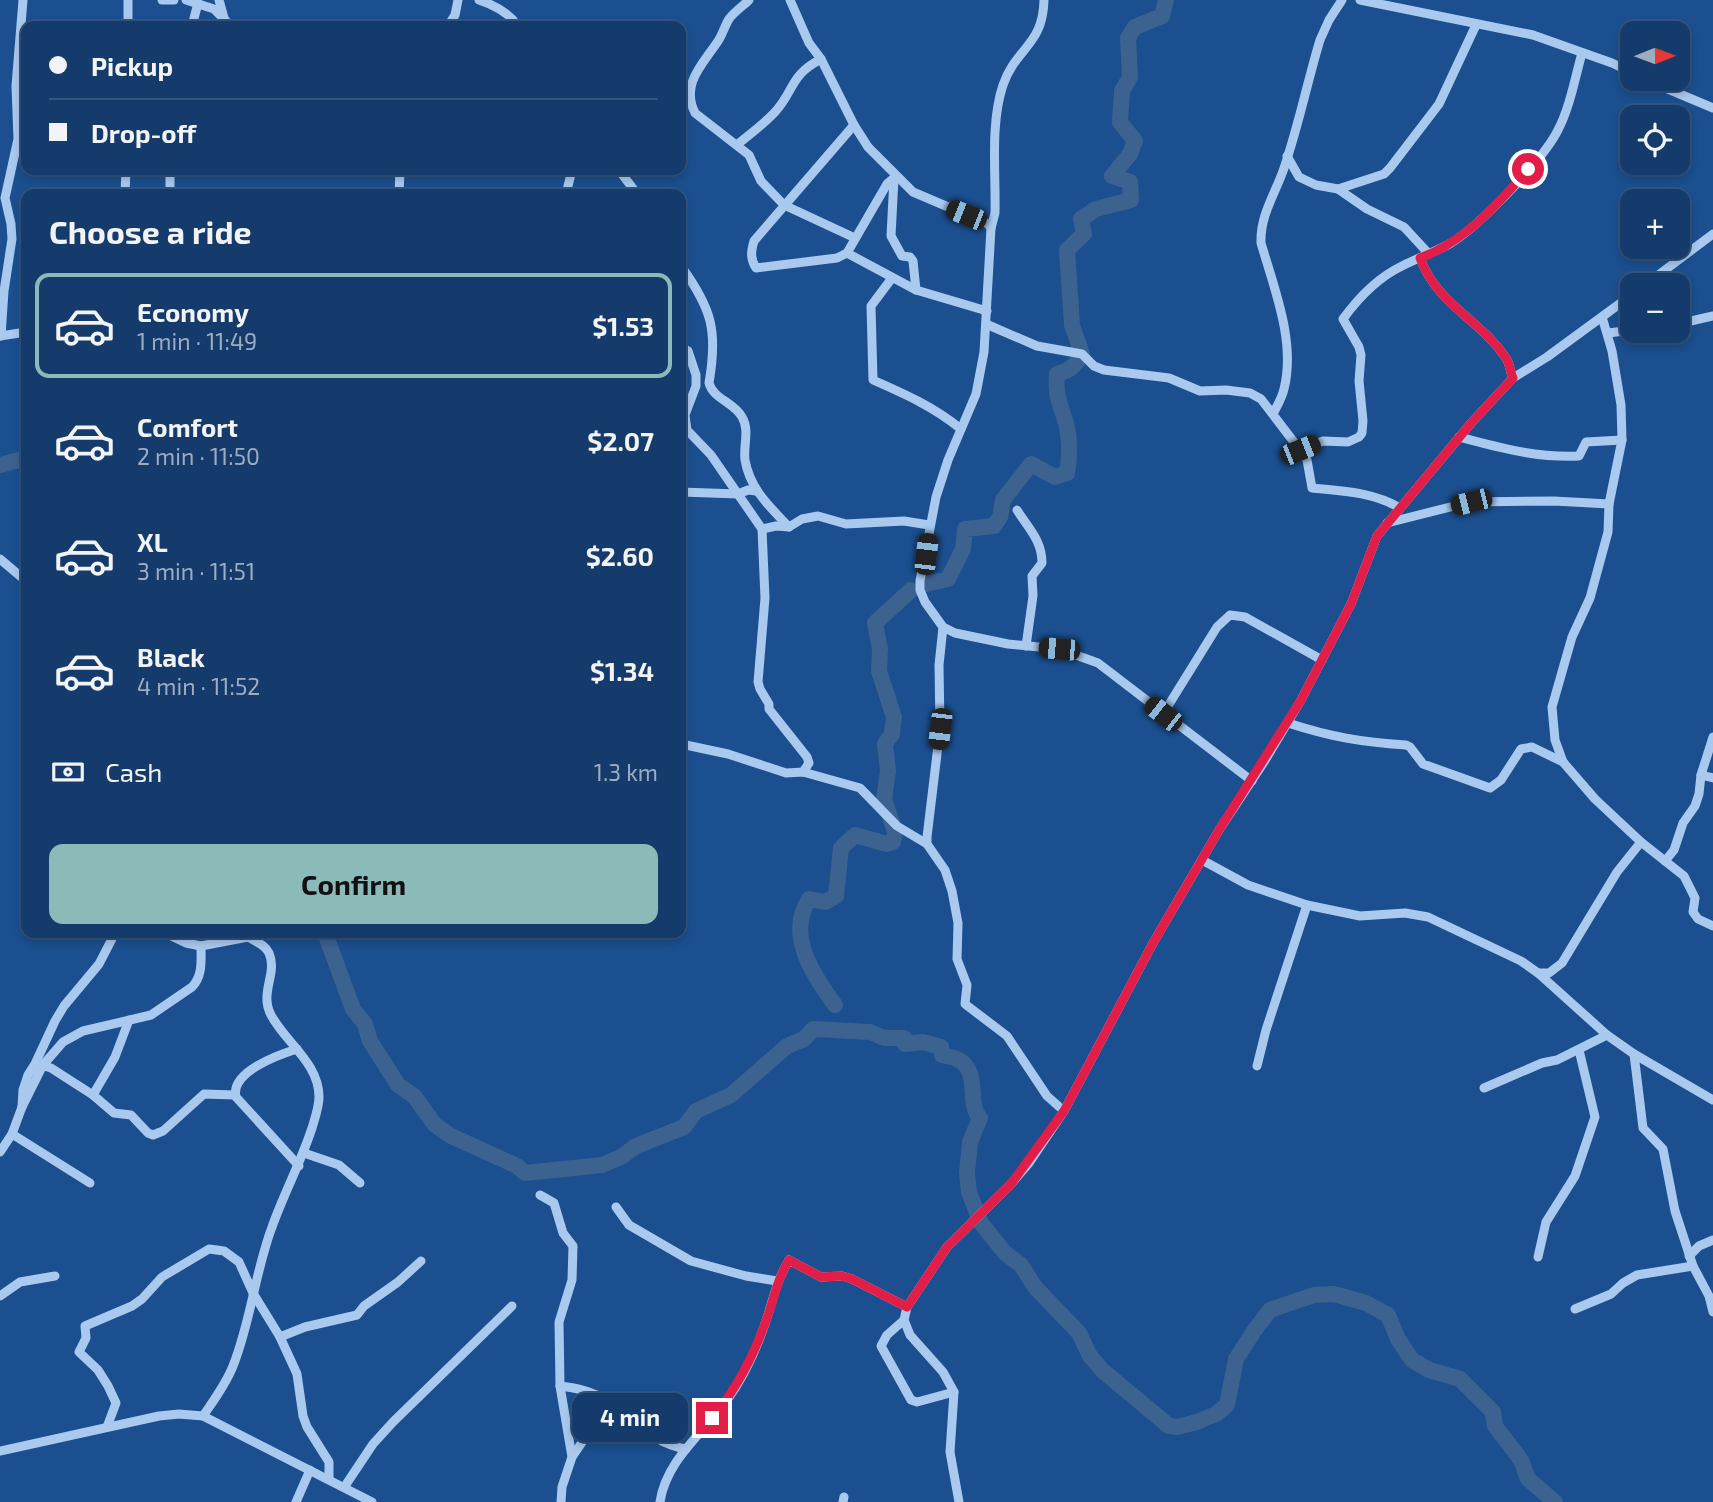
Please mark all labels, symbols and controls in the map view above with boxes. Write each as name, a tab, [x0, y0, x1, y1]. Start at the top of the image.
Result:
north arrow	[1620, 21, 1690, 91]
map controls	[1620, 21, 1690, 343]
text: Pickup	[91, 50, 173, 81]
button: locate	[1620, 105, 1690, 175]
text: Drop-off	[91, 117, 196, 148]
route start	[1512, 153, 1544, 185]
button: +	[1620, 189, 1690, 259]
car	[943, 197, 990, 233]
text: Choose a ride	[49, 212, 252, 250]
button: −	[1620, 273, 1690, 343]
icon: car	[53, 294, 116, 357]
text: Economy	[137, 296, 249, 327]
text: $1.53	[592, 310, 654, 341]
text: 1 min · 11:49	[137, 327, 257, 355]
icon: car	[53, 409, 116, 472]
text: Comfort	[137, 411, 238, 442]
text: $2.07	[587, 425, 654, 456]
car	[1277, 432, 1324, 468]
text: 2 min · 11:50	[137, 442, 260, 470]
car	[1449, 487, 1494, 517]
icon: car	[53, 524, 116, 587]
text: XL	[137, 526, 168, 557]
car	[914, 532, 939, 576]
text: $2.60	[586, 540, 654, 571]
text: 3 min · 11:51	[137, 557, 255, 585]
car	[1038, 637, 1081, 661]
icon: car	[53, 639, 116, 702]
text: Black	[137, 641, 205, 672]
text: $1.34	[590, 655, 654, 686]
text: 4 min · 11:52	[137, 672, 260, 700]
car	[1140, 693, 1187, 735]
car	[928, 707, 953, 751]
icon: cash	[49, 753, 87, 791]
text: Cash	[105, 756, 162, 787]
text: 1.3 km	[594, 758, 658, 786]
button: Confirm	[49, 844, 658, 924]
callout: 4 min	[572, 1394, 688, 1442]
route end	[696, 1402, 728, 1434]
text: 4 min	[600, 1403, 660, 1431]

